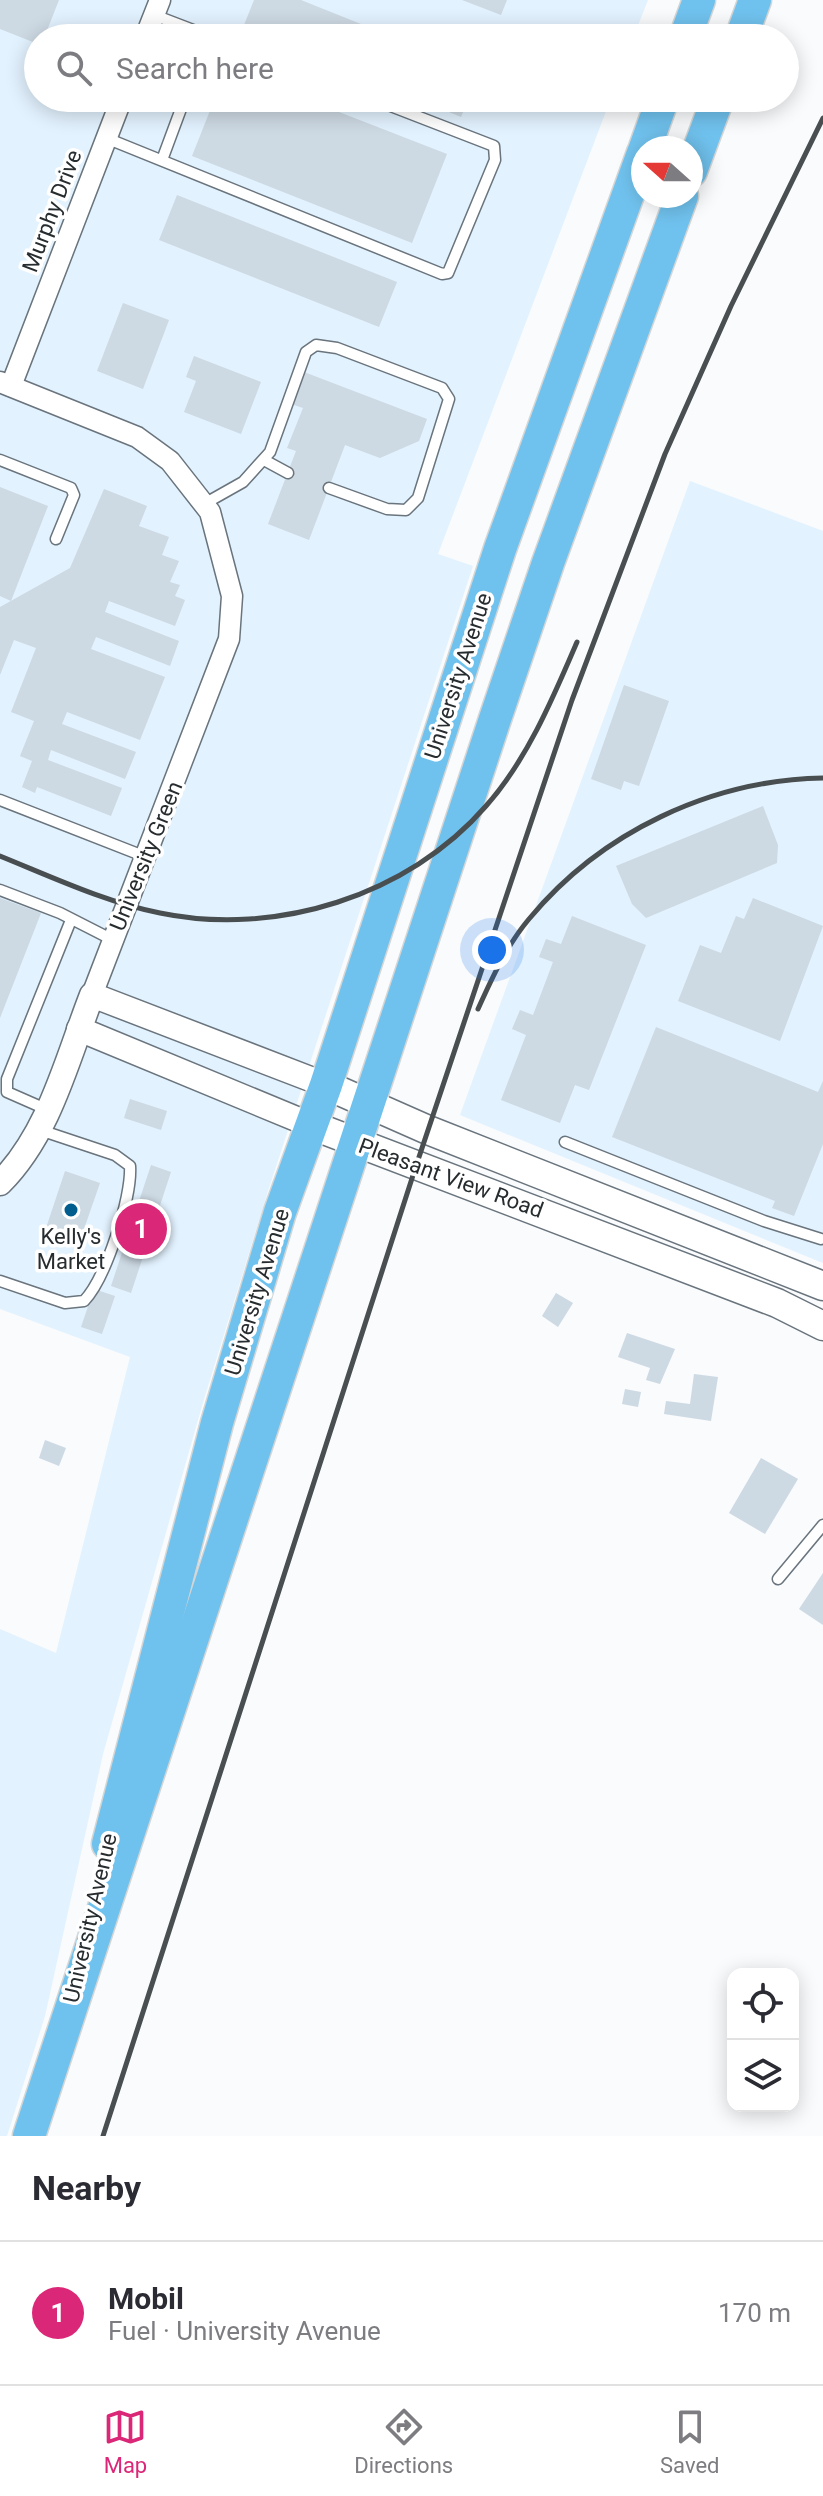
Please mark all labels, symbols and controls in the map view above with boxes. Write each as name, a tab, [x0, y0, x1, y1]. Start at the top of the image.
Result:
search box	[24, 24, 799, 112]
icon: search	[52, 46, 96, 90]
text: Search here	[116, 51, 274, 86]
north arrow	[631, 136, 703, 208]
street label: Murphy Drive	[17, 147, 87, 275]
street label: University Avenue	[419, 590, 497, 762]
street label: University Green	[105, 778, 187, 934]
your location	[472, 930, 512, 970]
street label: Pleasant View Road	[355, 1133, 547, 1223]
pin: 1	[115, 1199, 167, 1259]
marker: Kelly's Market	[62, 1201, 80, 1219]
street label: University Avenue	[220, 1206, 294, 1378]
place label: Kelly's Market	[37, 1224, 105, 1274]
street label: University Avenue	[58, 1831, 122, 2005]
map controls	[727, 1968, 799, 2112]
button: locate	[727, 1968, 799, 2040]
button: layers	[727, 2040, 799, 2112]
text: Nearby	[32, 2168, 141, 2208]
text: Mobil	[108, 2281, 184, 2316]
text: 1	[51, 2298, 65, 2328]
text: 170 m	[718, 2298, 791, 2328]
text: Fuel · University Avenue	[108, 2316, 381, 2346]
tab: Map	[103, 2405, 147, 2478]
tab: Directions	[354, 2405, 453, 2478]
tab: Saved	[660, 2405, 720, 2478]

